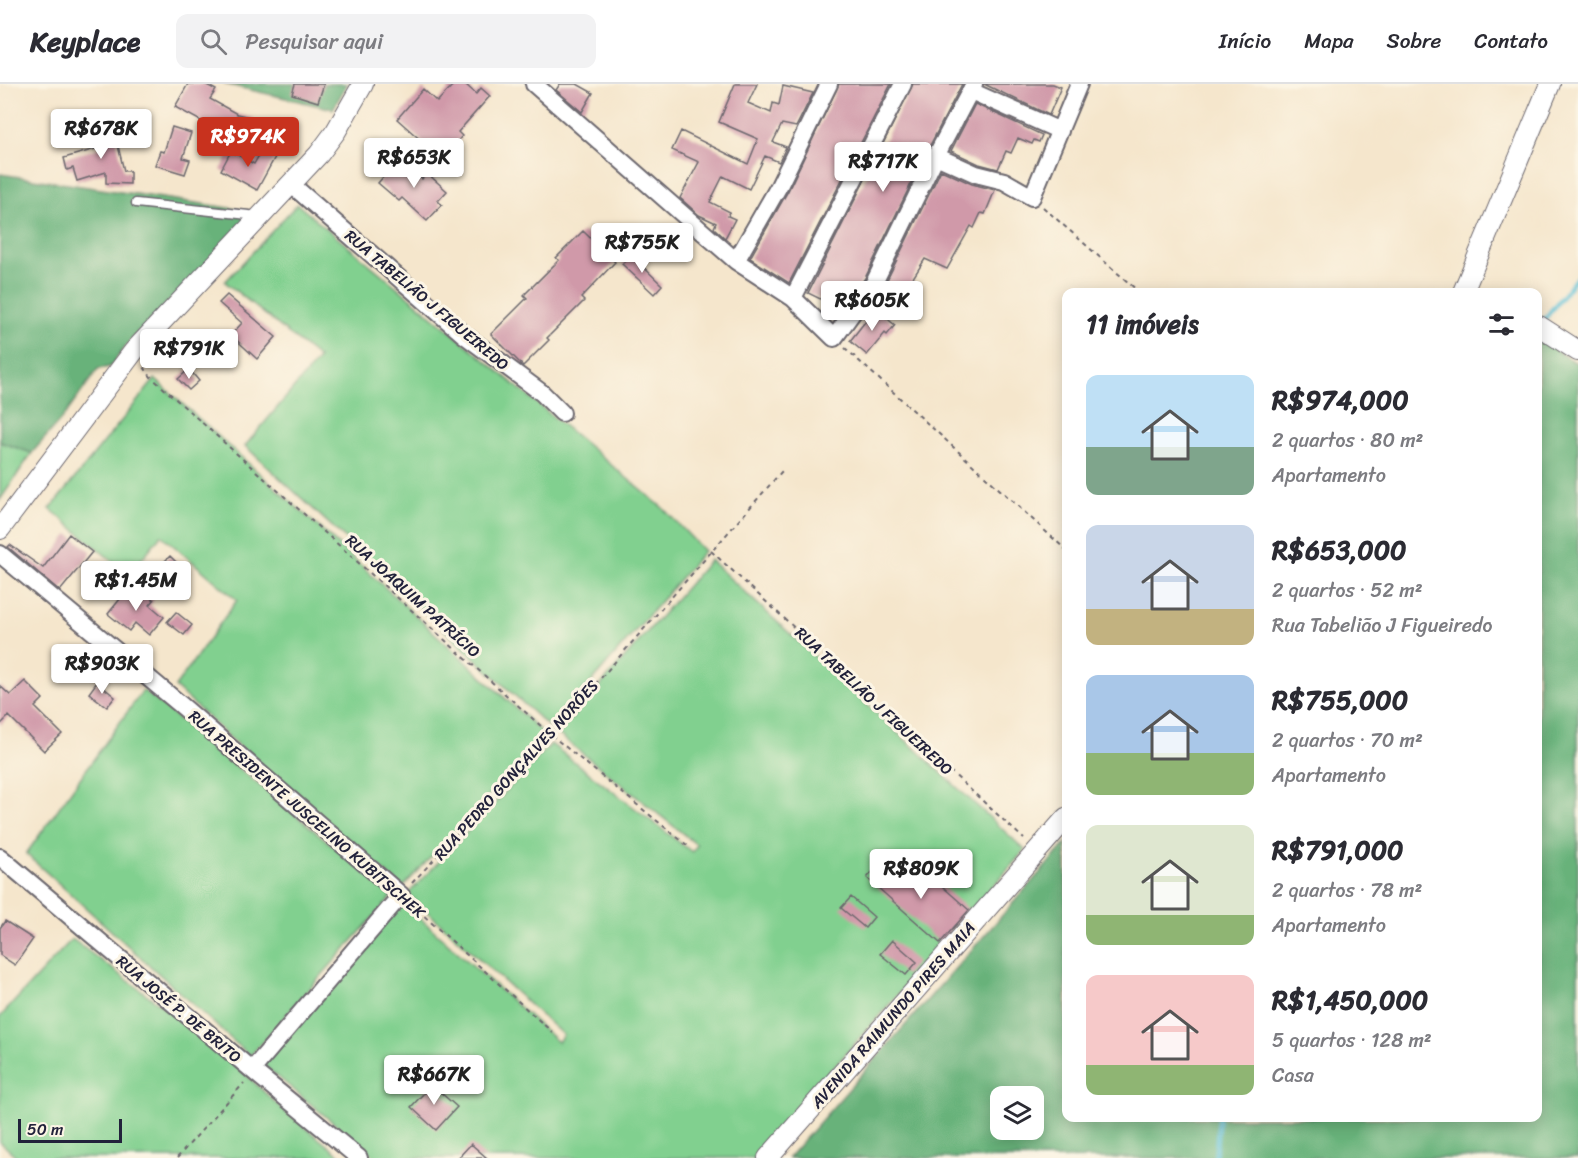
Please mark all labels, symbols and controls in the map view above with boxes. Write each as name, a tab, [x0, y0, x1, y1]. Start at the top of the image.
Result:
search box	[176, 14, 596, 68]
text: Keyplace	[30, 17, 140, 66]
text: Pesquisar aqui	[245, 22, 383, 61]
text: Início	[1219, 22, 1271, 60]
text: Mapa	[1304, 22, 1354, 60]
text: Sobre	[1387, 22, 1441, 60]
text: Contato	[1474, 22, 1548, 60]
icon: search	[197, 25, 230, 58]
pin: R$678K	[52, 109, 150, 160]
text: R$678K	[65, 111, 137, 146]
pin: R$974K	[199, 117, 297, 168]
text: R$974K	[211, 119, 285, 154]
pin: R$653K	[365, 138, 463, 189]
text: R$653K	[378, 140, 450, 175]
pin: R$717K	[834, 142, 932, 193]
text: R$717K	[848, 144, 918, 179]
street label: RUA TABELIÃO J FIGUEIREDO	[338, 222, 516, 378]
pin: R$755K	[593, 223, 691, 274]
text: R$755K	[605, 225, 679, 260]
pin: R$605K	[823, 281, 921, 332]
text: R$605K	[835, 283, 909, 318]
text: 11 imóveis	[1086, 301, 1199, 347]
icon: filters	[1485, 308, 1518, 341]
pin: R$791K	[140, 329, 238, 380]
text: R$791K	[154, 331, 224, 366]
text: R$974,000	[1272, 377, 1409, 423]
icon: home	[1134, 399, 1206, 471]
text: 2 quartos · 80 m²	[1272, 423, 1423, 458]
text: Apartamento	[1272, 458, 1386, 493]
street label: RUA JOAQUIM PATRÍCIO	[338, 527, 488, 665]
text: R$653,000	[1272, 527, 1407, 573]
icon: home	[1134, 549, 1206, 621]
pin: R$1.45M	[81, 561, 191, 612]
text: R$1.45M	[95, 563, 177, 598]
text: 2 quartos · 52 m²	[1272, 573, 1423, 608]
text: Rua Tabelião J Figueiredo	[1272, 608, 1492, 643]
street label: RUA TABELIÃO J FIGUEIREDO	[788, 619, 960, 783]
pin: R$903K	[53, 644, 151, 695]
text: R$903K	[65, 646, 139, 681]
street label: RUA PEDRO GONÇALVES NORÕES	[426, 672, 606, 867]
text: R$755,000	[1272, 677, 1408, 723]
icon: home	[1134, 699, 1206, 771]
street label: RUA PRESIDENTE JUSCELINO KUBITSCHEK	[182, 702, 433, 926]
text: 2 quartos · 70 m²	[1272, 723, 1423, 758]
text: Apartamento	[1272, 758, 1386, 793]
text: R$791,000	[1272, 827, 1404, 873]
pin: R$809K	[872, 849, 970, 900]
icon: home	[1134, 849, 1206, 921]
text: R$809K	[884, 851, 958, 886]
text: 2 quartos · 78 m²	[1272, 873, 1422, 908]
text: Apartamento	[1272, 908, 1386, 943]
street label: AVENIDA RAIMUNDO PIRES MAIA	[803, 915, 983, 1116]
street label: RUA JOSÉ P. DE BRITO	[110, 947, 248, 1071]
text: R$1,450,000	[1272, 977, 1428, 1023]
icon: home	[1134, 999, 1206, 1071]
text: 5 quartos · 128 m²	[1272, 1023, 1432, 1058]
pin: R$667K	[385, 1055, 483, 1106]
text: R$667K	[398, 1057, 470, 1092]
text: Casa	[1272, 1058, 1314, 1093]
map controls	[990, 1086, 1044, 1140]
button: layers	[990, 1086, 1044, 1140]
text: 50 m	[27, 1115, 63, 1144]
scale bar	[18, 1116, 122, 1144]

